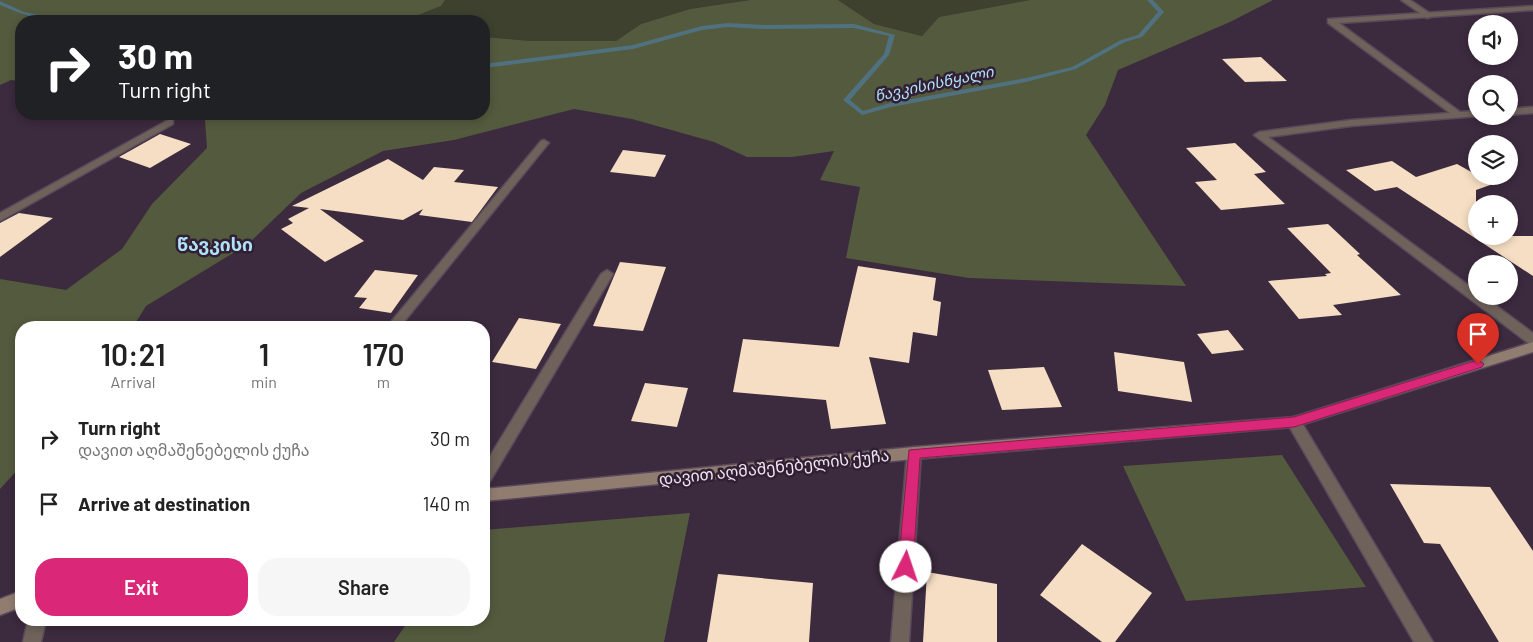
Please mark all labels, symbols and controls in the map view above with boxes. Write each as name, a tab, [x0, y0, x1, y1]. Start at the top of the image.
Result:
map controls	[1468, 15, 1518, 305]
button: sound	[1468, 15, 1518, 65]
text: 30 m	[118, 34, 193, 76]
icon: right	[35, 35, 100, 100]
water label: წავკისისწყალი	[873, 61, 996, 105]
button: search	[1468, 75, 1518, 125]
text: Turn right	[118, 76, 211, 102]
button: layers	[1468, 135, 1518, 185]
button: +	[1468, 195, 1518, 245]
district label: წავკისი	[177, 233, 253, 255]
button: −	[1468, 255, 1518, 305]
pin	[1457, 313, 1499, 364]
icon: arrive	[1464, 320, 1492, 348]
text: 10:21	[100, 336, 166, 372]
text: 1	[259, 336, 269, 372]
text: 170	[362, 336, 405, 372]
text: Arrival	[111, 372, 155, 391]
text: min	[251, 372, 277, 391]
text: m	[377, 372, 390, 391]
text: Turn right	[78, 416, 160, 439]
icon: right	[35, 425, 63, 453]
text: 30 m	[430, 427, 470, 450]
text: დავით აღმაშენებელის ქუჩა	[78, 440, 310, 459]
street label: დავით აღმაშენებელის ქუჩა	[658, 445, 890, 490]
icon: arrive	[35, 490, 63, 518]
text: Arrive at destination	[78, 492, 250, 515]
text: 140 m	[423, 492, 470, 515]
position arrow	[879, 540, 931, 592]
button: Exit	[35, 558, 248, 616]
button: Share	[258, 558, 470, 616]

